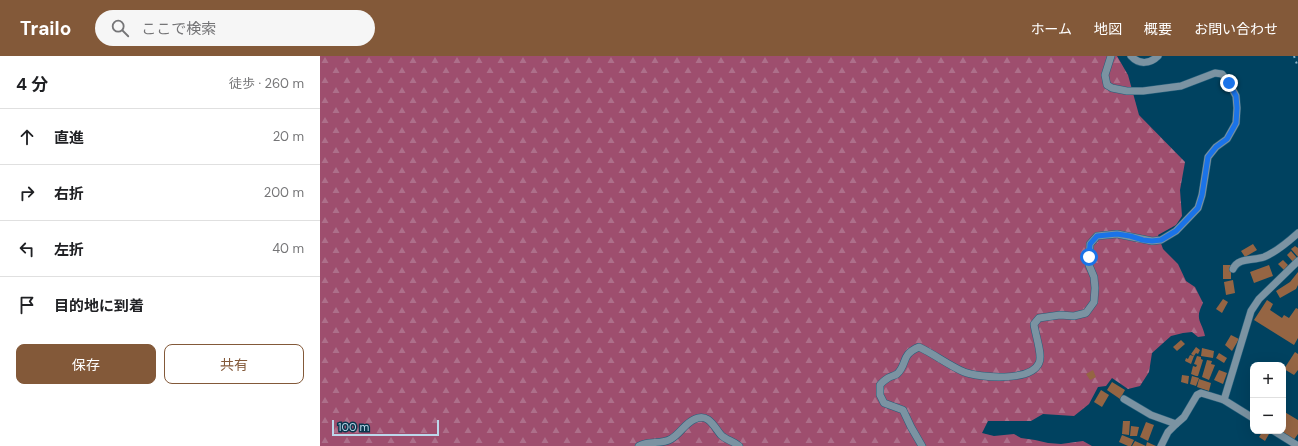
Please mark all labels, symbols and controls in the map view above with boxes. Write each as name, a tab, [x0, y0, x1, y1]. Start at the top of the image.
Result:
search box	[95, 10, 375, 46]
text: Trailo	[20, 16, 71, 41]
icon: search	[109, 17, 131, 39]
text: ここで検索	[141, 19, 216, 39]
text: ホーム	[1030, 20, 1072, 38]
text: 地図	[1094, 20, 1122, 38]
text: 概要	[1144, 20, 1172, 38]
text: お問い合わせ	[1194, 20, 1278, 38]
text: 4 分	[16, 73, 48, 95]
route end	[1220, 74, 1238, 92]
text: 徒歩 · 260 m	[229, 75, 304, 92]
icon: ahead	[16, 126, 38, 148]
text: 直進	[54, 128, 84, 148]
text: 20 m	[273, 128, 304, 145]
icon: right	[16, 182, 38, 204]
text: 右折	[54, 184, 84, 204]
text: 200 m	[264, 184, 304, 201]
icon: left	[16, 238, 38, 260]
text: 左折	[54, 240, 84, 260]
text: 40 m	[272, 240, 304, 257]
route start	[1080, 248, 1098, 266]
icon: arrive	[16, 294, 38, 316]
text: 目的地に到着	[54, 296, 144, 316]
button: 保存	[16, 344, 156, 384]
button: 共有	[164, 344, 304, 384]
map controls	[1250, 362, 1286, 434]
button: +	[1250, 362, 1286, 398]
button: −	[1250, 398, 1286, 434]
scale bar	[332, 418, 439, 437]
text: 100 m	[338, 420, 369, 434]

